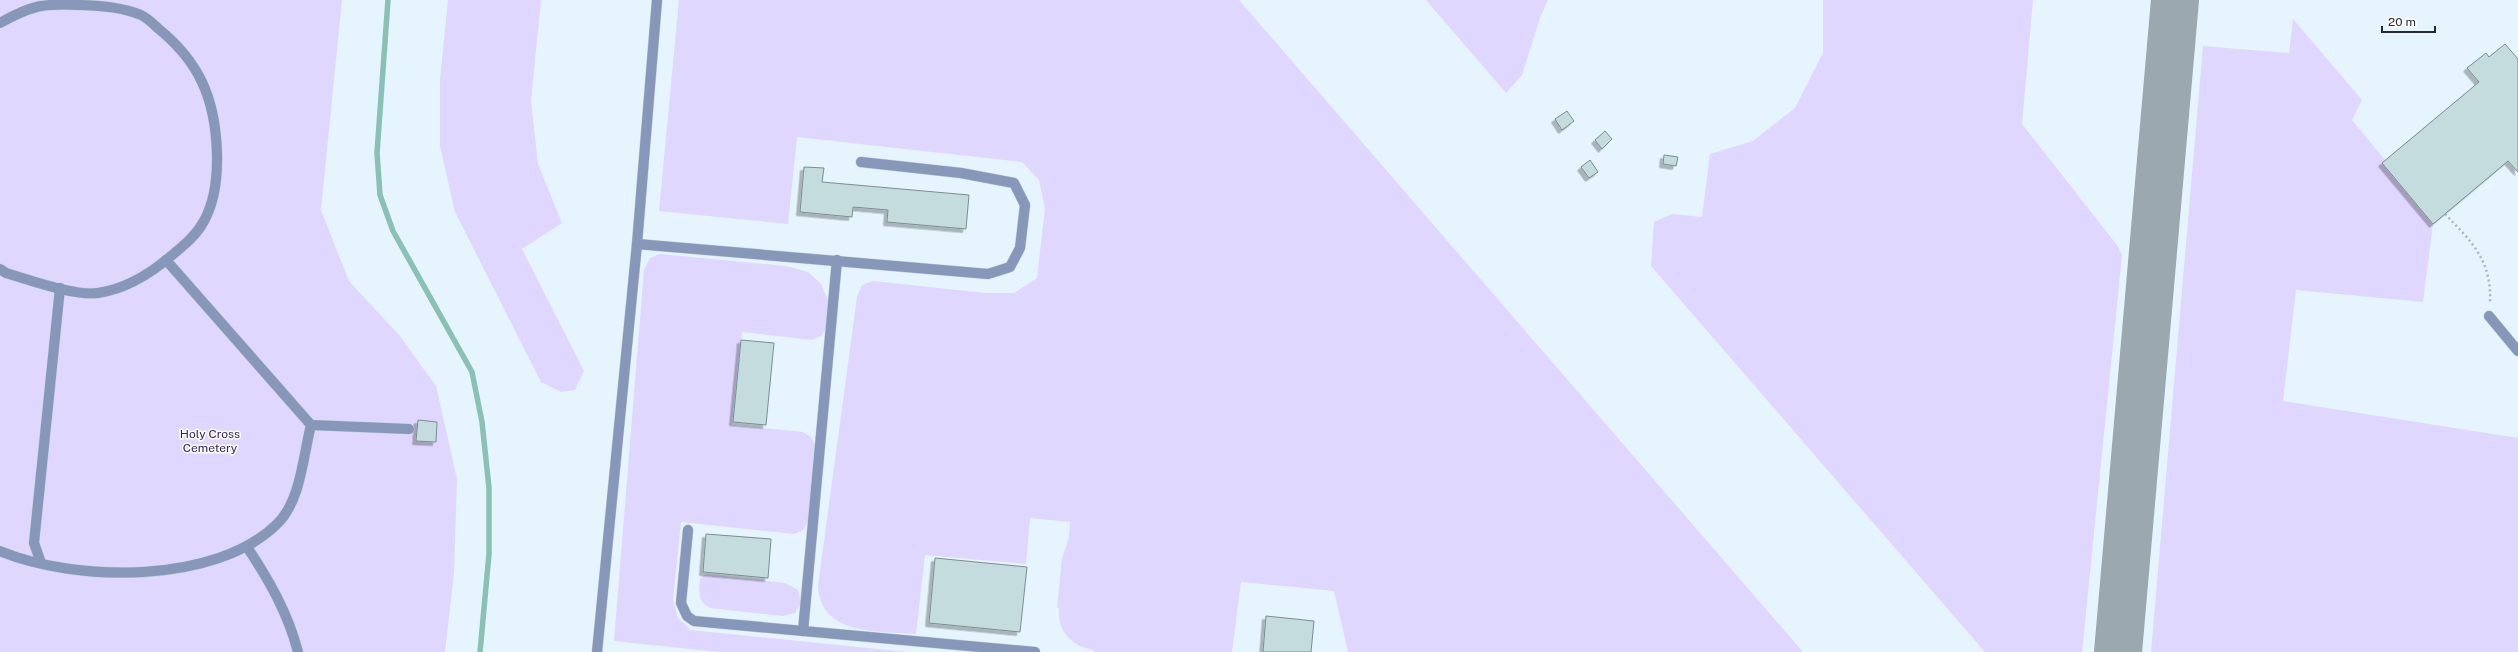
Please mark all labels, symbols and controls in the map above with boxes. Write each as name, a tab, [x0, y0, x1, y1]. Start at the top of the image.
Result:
scale bar	[2382, 8, 2435, 34]
text: 20 m	[2388, 15, 2416, 29]
park label: Holy Cross Cemetery	[180, 427, 240, 455]

